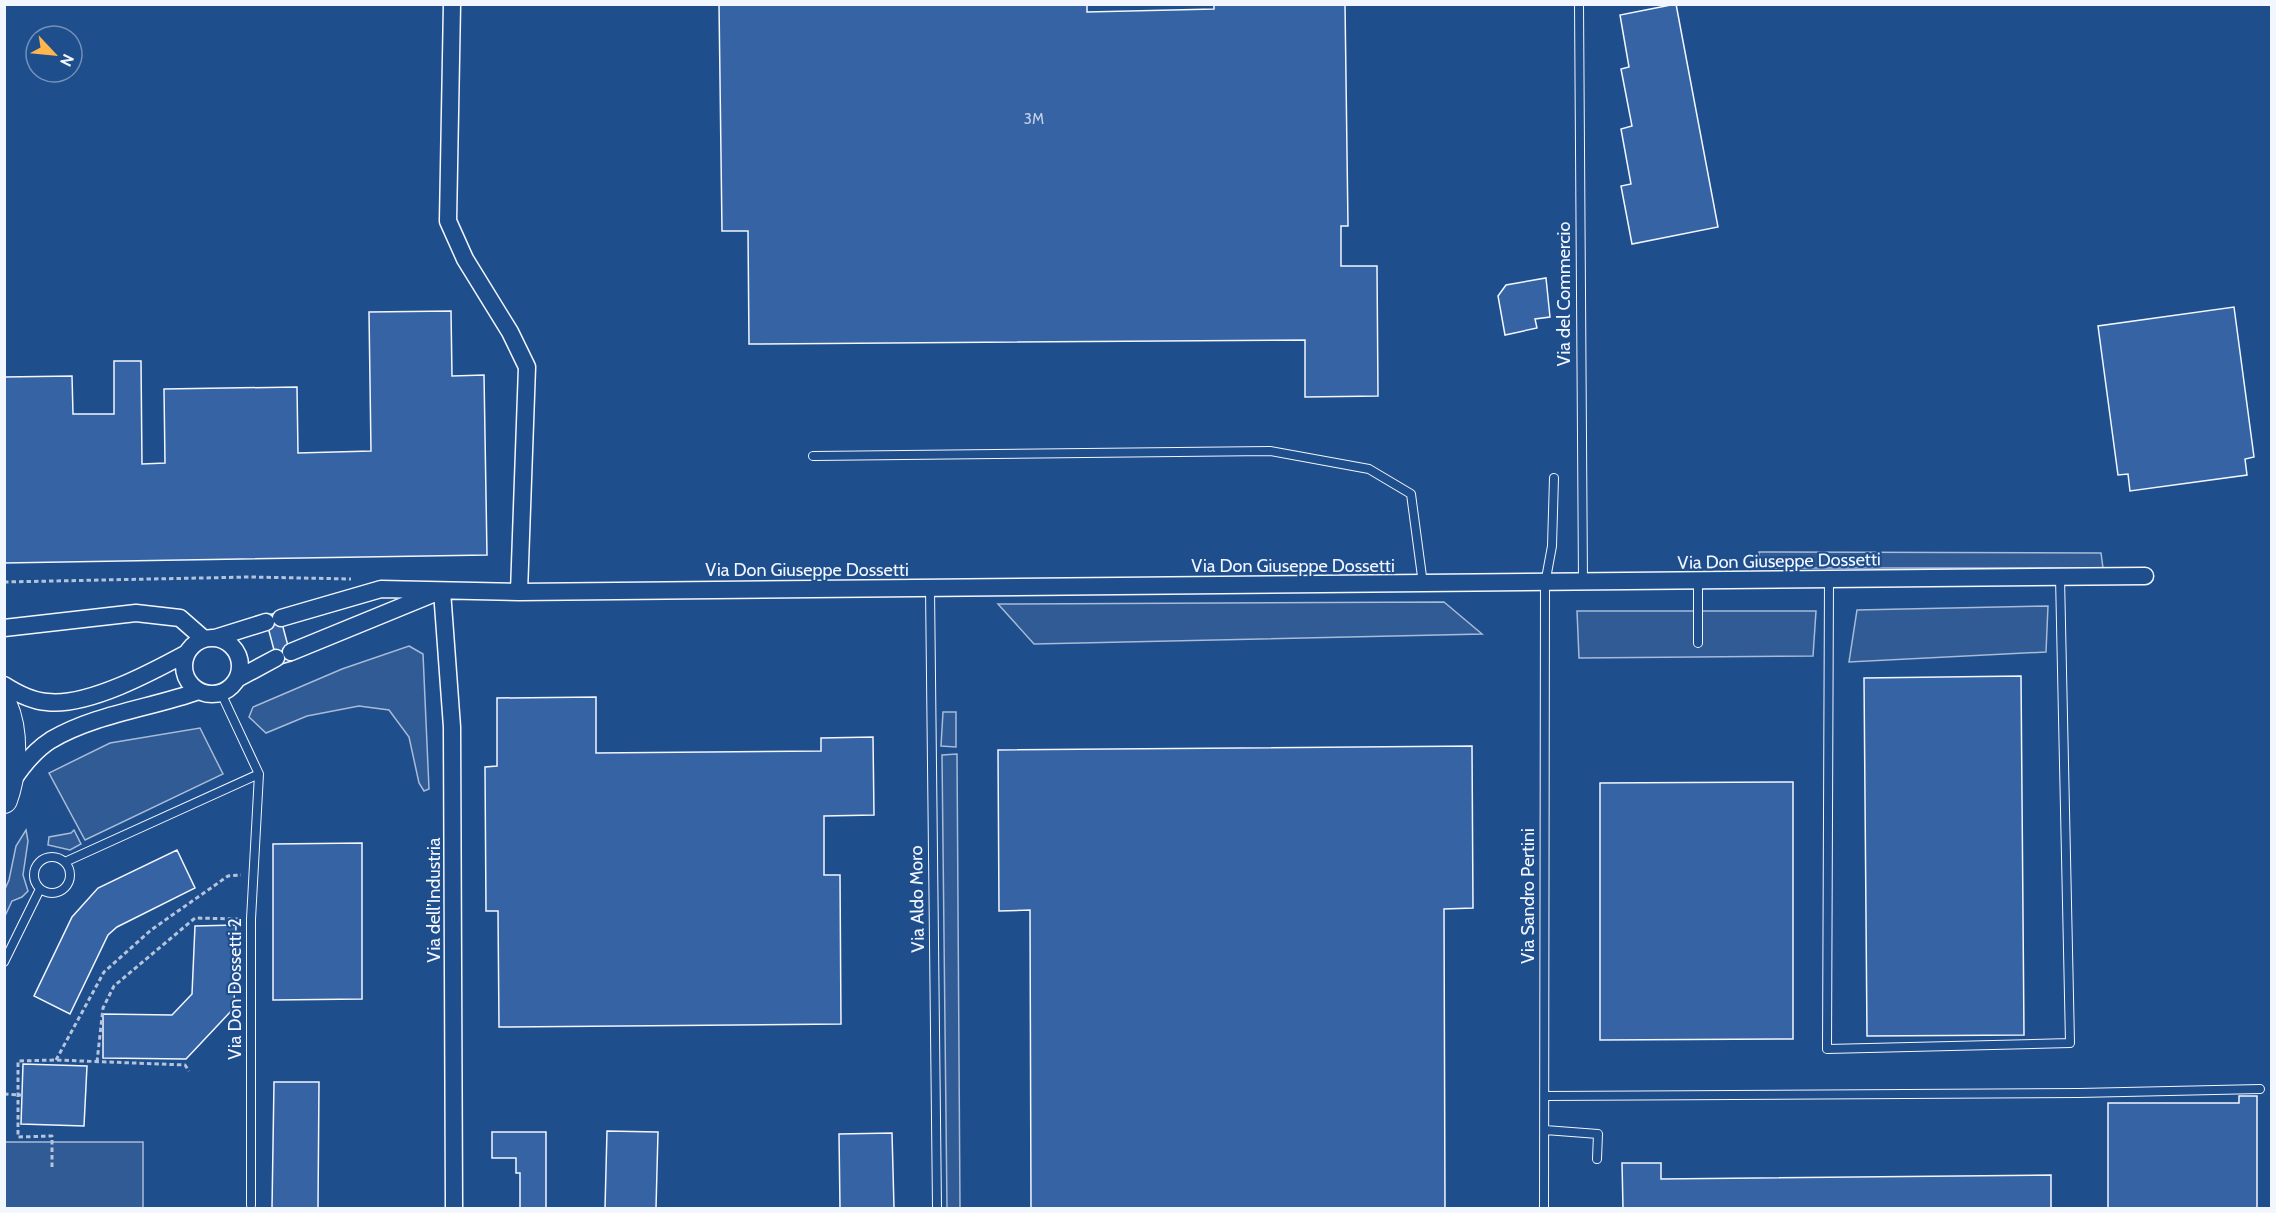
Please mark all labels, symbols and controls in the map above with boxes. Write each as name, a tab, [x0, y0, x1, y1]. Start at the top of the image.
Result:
north arrow	[24, 24, 84, 84]
text: N	[56, 51, 78, 70]
house number: 3M	[1024, 110, 1044, 128]
street label: Via del Commercio	[1553, 222, 1575, 366]
street label: Via Don Giuseppe Dossetti	[1677, 548, 1881, 574]
street label: Via Don Giuseppe Dossetti	[1191, 555, 1395, 577]
street label: Via Don Giuseppe Dossetti	[705, 559, 909, 581]
street label: Via Sandro Pertini	[1517, 828, 1539, 964]
street label: Via dell’Industria	[423, 837, 445, 962]
street label: Via Aldo Moro	[905, 845, 929, 953]
street label: Via Don Dossetti 2	[224, 918, 246, 1060]

